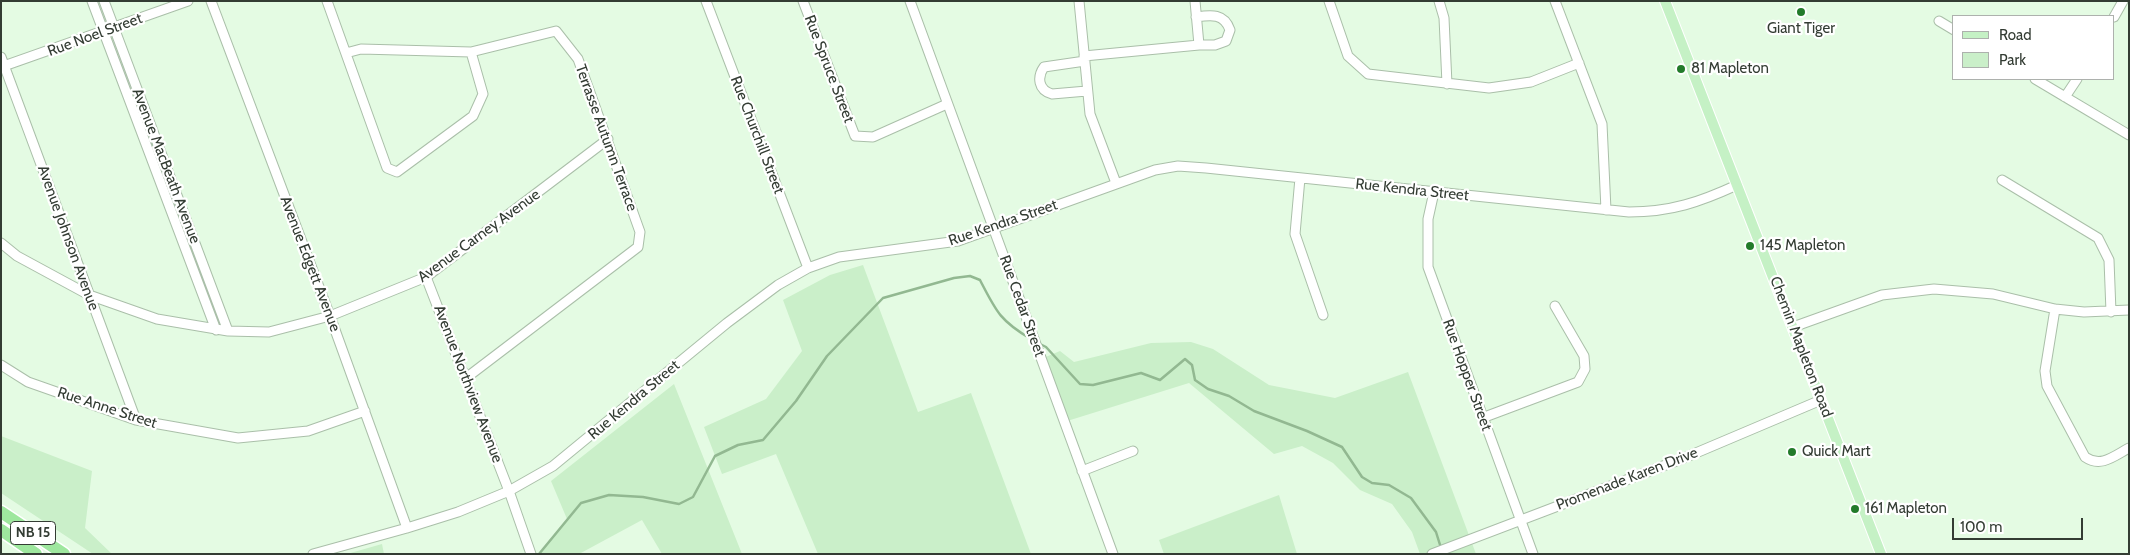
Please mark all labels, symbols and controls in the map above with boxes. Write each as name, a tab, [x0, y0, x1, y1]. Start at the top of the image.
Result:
marker: Giant Tiger	[1795, 6, 1807, 18]
street label: Rue Noel Street	[45, 10, 145, 60]
street label: Rue Spruce Street	[800, 13, 858, 125]
legend	[1952, 15, 2115, 80]
place label: Giant Tiger	[1767, 20, 1835, 38]
text: Road	[1999, 26, 2032, 44]
text: Park	[1999, 51, 2026, 69]
place label: 81 Mapleton	[1691, 60, 1769, 78]
street label: Terrasse Autumn Terrace	[571, 62, 641, 214]
marker: 81 Mapleton	[1675, 63, 1687, 75]
street label: Rue Churchill Street	[726, 74, 788, 196]
street label: Avenue MacBeath Avenue	[128, 86, 204, 246]
street label: Avenue Johnson Avenue	[33, 163, 103, 313]
street label: Rue Kendra Street	[1354, 175, 1470, 205]
street label: Avenue Carney Avenue	[414, 186, 544, 286]
street label: Avenue Edgett Avenue	[276, 194, 344, 334]
street label: Rue Kendra Street	[946, 196, 1060, 250]
place label: 145 Mapleton	[1760, 237, 1845, 255]
marker: 145 Mapleton	[1744, 240, 1756, 252]
street label: Rue Cedar Street	[995, 253, 1049, 359]
street label: Chemin Mapleton Road	[1766, 274, 1836, 420]
street label: Avenue Northview Avenue	[430, 303, 506, 465]
street label: Rue Hopper Street	[1438, 317, 1496, 433]
street label: Rue Kendra Street	[585, 356, 683, 444]
street label: Rue Anne Street	[55, 383, 159, 433]
place label: Quick Mart	[1802, 443, 1871, 461]
street label: Promenade Karen Drive	[1554, 444, 1700, 514]
marker: Quick Mart	[1786, 446, 1798, 458]
place label: 161 Mapleton	[1865, 500, 1947, 518]
marker: 161 Mapleton	[1849, 503, 1861, 515]
scale bar	[1955, 508, 2086, 540]
text: 100 m	[1960, 518, 2002, 536]
road number: NB 15	[10, 522, 56, 544]

